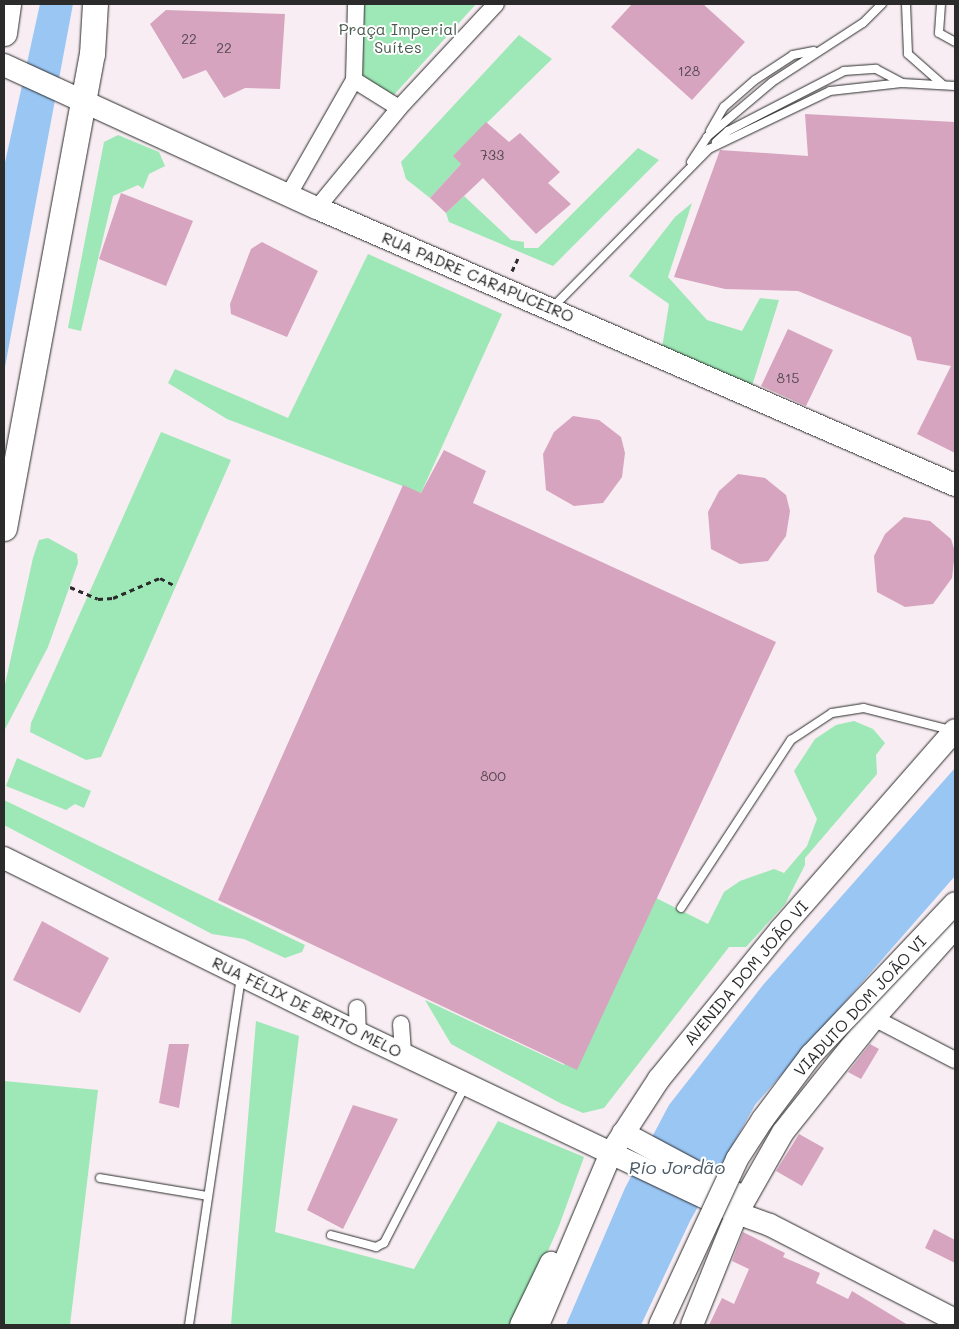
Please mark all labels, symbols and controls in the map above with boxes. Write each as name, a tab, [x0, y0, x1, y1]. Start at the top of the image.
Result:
park label: Praça Imperial Suítes	[339, 19, 457, 57]
house number: 22	[181, 31, 197, 47]
house number: 22	[216, 40, 232, 56]
house number: 128	[678, 63, 700, 79]
house number: 733	[480, 147, 504, 163]
street label: RUA PADRE CARAPUCEIRO	[379, 228, 577, 326]
house number: 815	[777, 370, 799, 386]
house number: 800	[480, 768, 506, 784]
street label: AVENIDA DOM JOÃO VI	[680, 897, 812, 1049]
street label: VIADUTO DOM JOÃO VI	[790, 932, 930, 1080]
street label: RUA FÉLIX DE BRITO MELO	[209, 953, 405, 1061]
water label: Rio Jordão	[629, 1156, 725, 1178]

